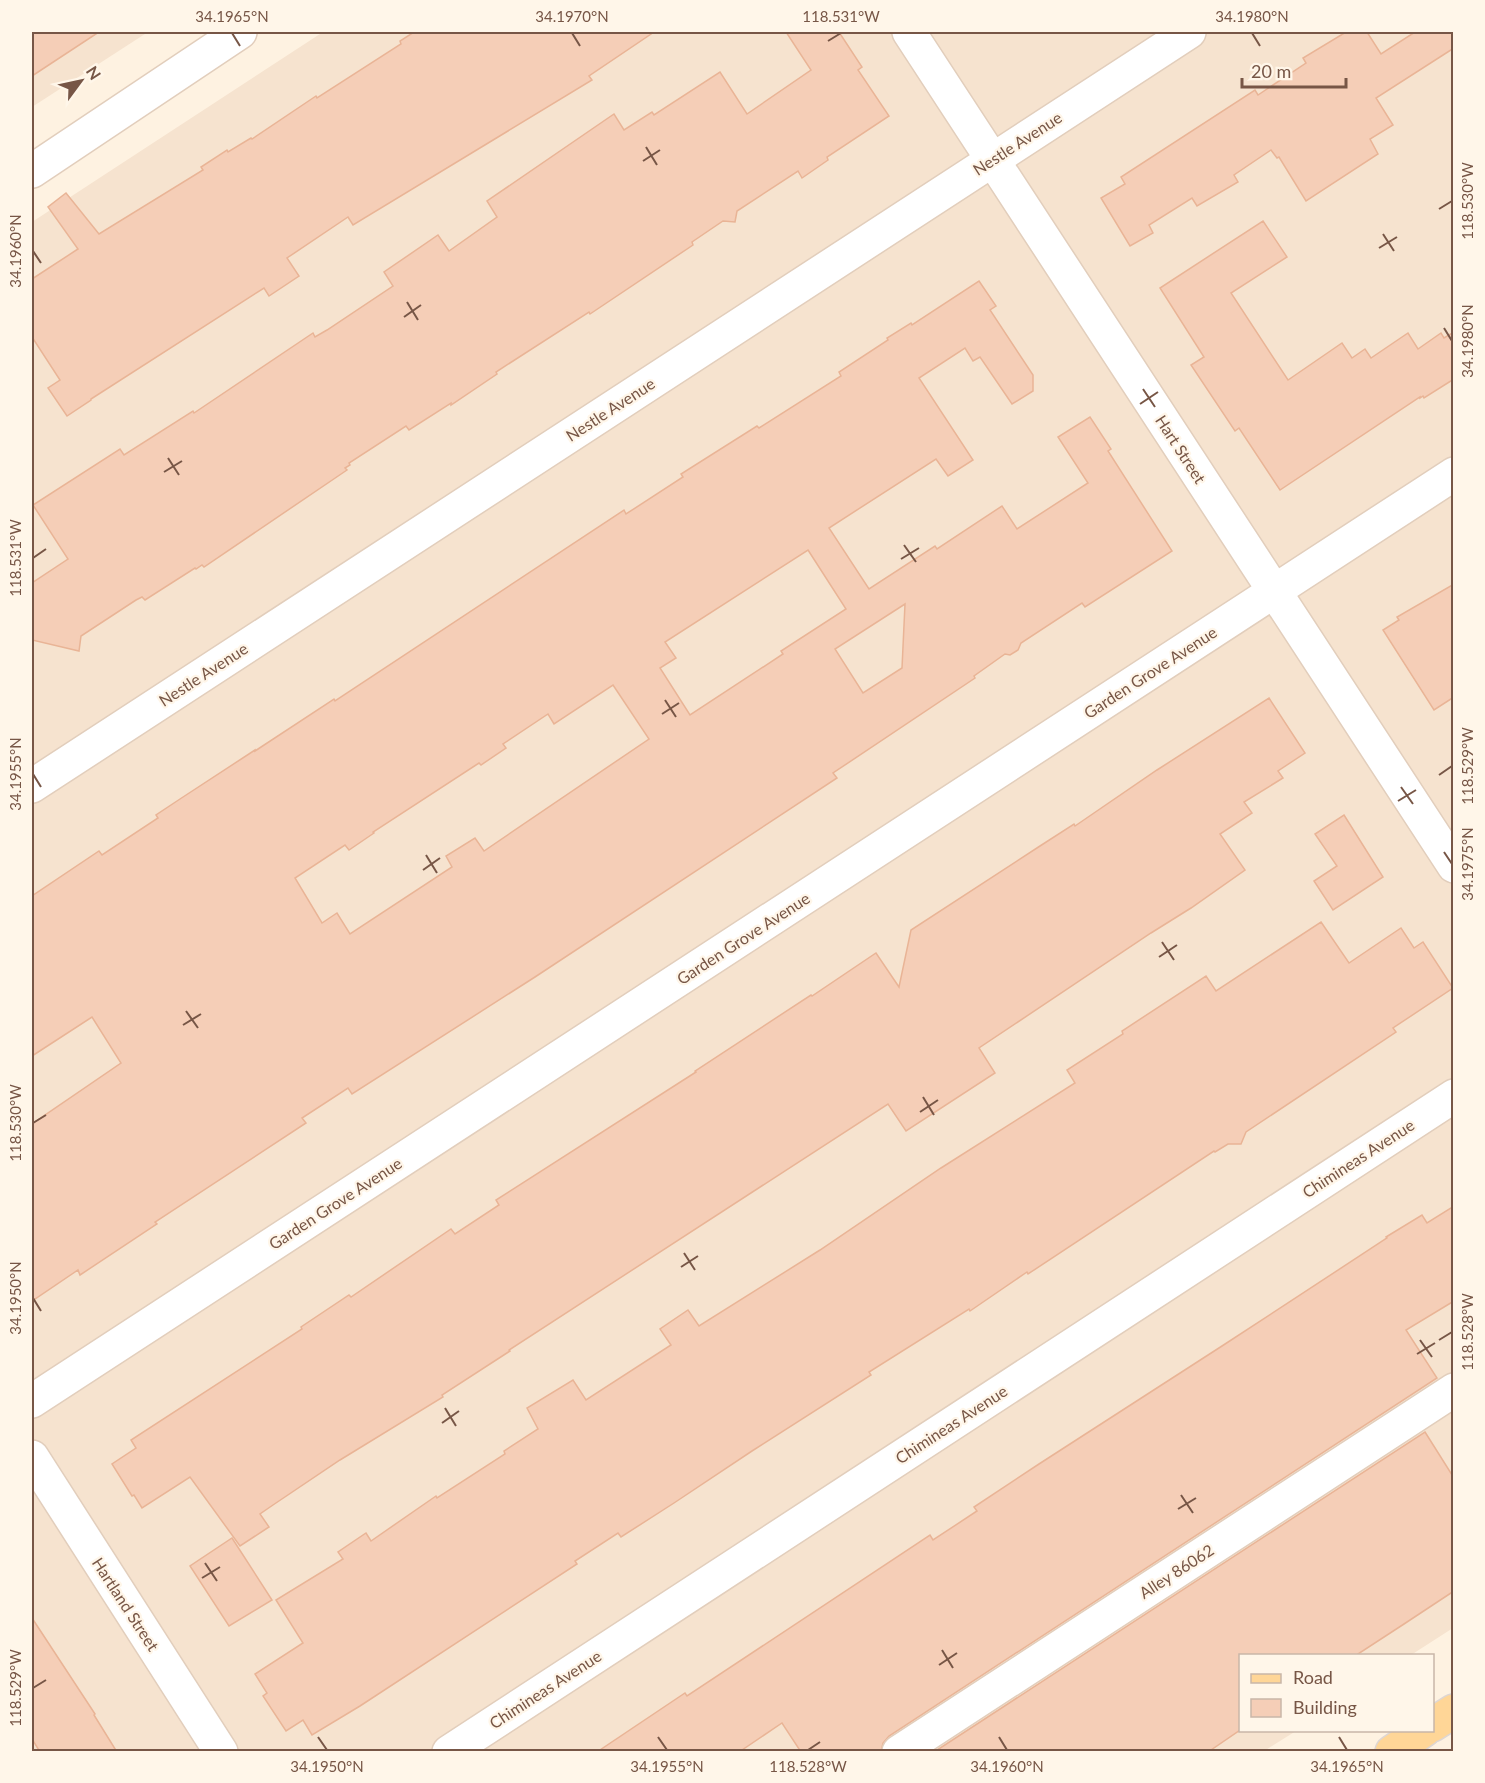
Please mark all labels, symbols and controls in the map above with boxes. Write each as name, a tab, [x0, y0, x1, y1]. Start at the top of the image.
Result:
text: 34.1965°N	[195, 7, 269, 25]
text: 34.1970°N	[535, 7, 609, 25]
text: 118.531°W	[802, 7, 880, 25]
text: 34.1980°N	[1215, 7, 1289, 25]
north arrow	[51, 51, 111, 111]
scale bar	[1242, 51, 1346, 89]
text: 20 m	[1251, 60, 1291, 82]
text: N	[83, 62, 105, 83]
street label: Nestle Avenue	[969, 107, 1065, 179]
text: 118.530°W	[1458, 162, 1476, 240]
text: 34.1960°N	[6, 214, 24, 288]
text: 34.1980°N	[1458, 304, 1476, 378]
street label: Nestle Avenue	[562, 373, 658, 445]
street label: Hart Street	[1152, 411, 1210, 487]
text: 118.531°W	[6, 519, 24, 597]
street label: Garden Grove Avenue	[1080, 622, 1220, 722]
street label: Nestle Avenue	[155, 638, 251, 710]
text: 118.529°W	[1458, 727, 1476, 805]
text: 34.1955°N	[6, 737, 24, 811]
text: 34.1975°N	[1458, 827, 1476, 901]
street label: Garden Grove Avenue	[673, 888, 813, 988]
text: 118.530°W	[6, 1084, 24, 1162]
street label: Chimineas Avenue	[1299, 1115, 1417, 1201]
street label: Garden Grove Avenue	[265, 1153, 405, 1253]
text: 34.1950°N	[6, 1261, 24, 1335]
text: 118.528°W	[1458, 1293, 1476, 1371]
street label: Chimineas Avenue	[892, 1381, 1010, 1467]
street label: Alley 86062	[1135, 1540, 1217, 1602]
street label: Hartland Street	[89, 1554, 163, 1654]
street label: Chimineas Avenue	[486, 1646, 604, 1732]
text: 118.529°W	[6, 1649, 24, 1727]
legend	[1239, 1654, 1434, 1732]
text: Road	[1293, 1666, 1333, 1688]
text: Building	[1293, 1696, 1357, 1718]
text: 34.1950°N	[290, 1757, 364, 1775]
text: 34.1955°N	[630, 1757, 704, 1775]
text: 118.528°W	[769, 1757, 847, 1775]
text: 34.1960°N	[970, 1757, 1044, 1775]
text: 34.1965°N	[1310, 1757, 1384, 1775]

